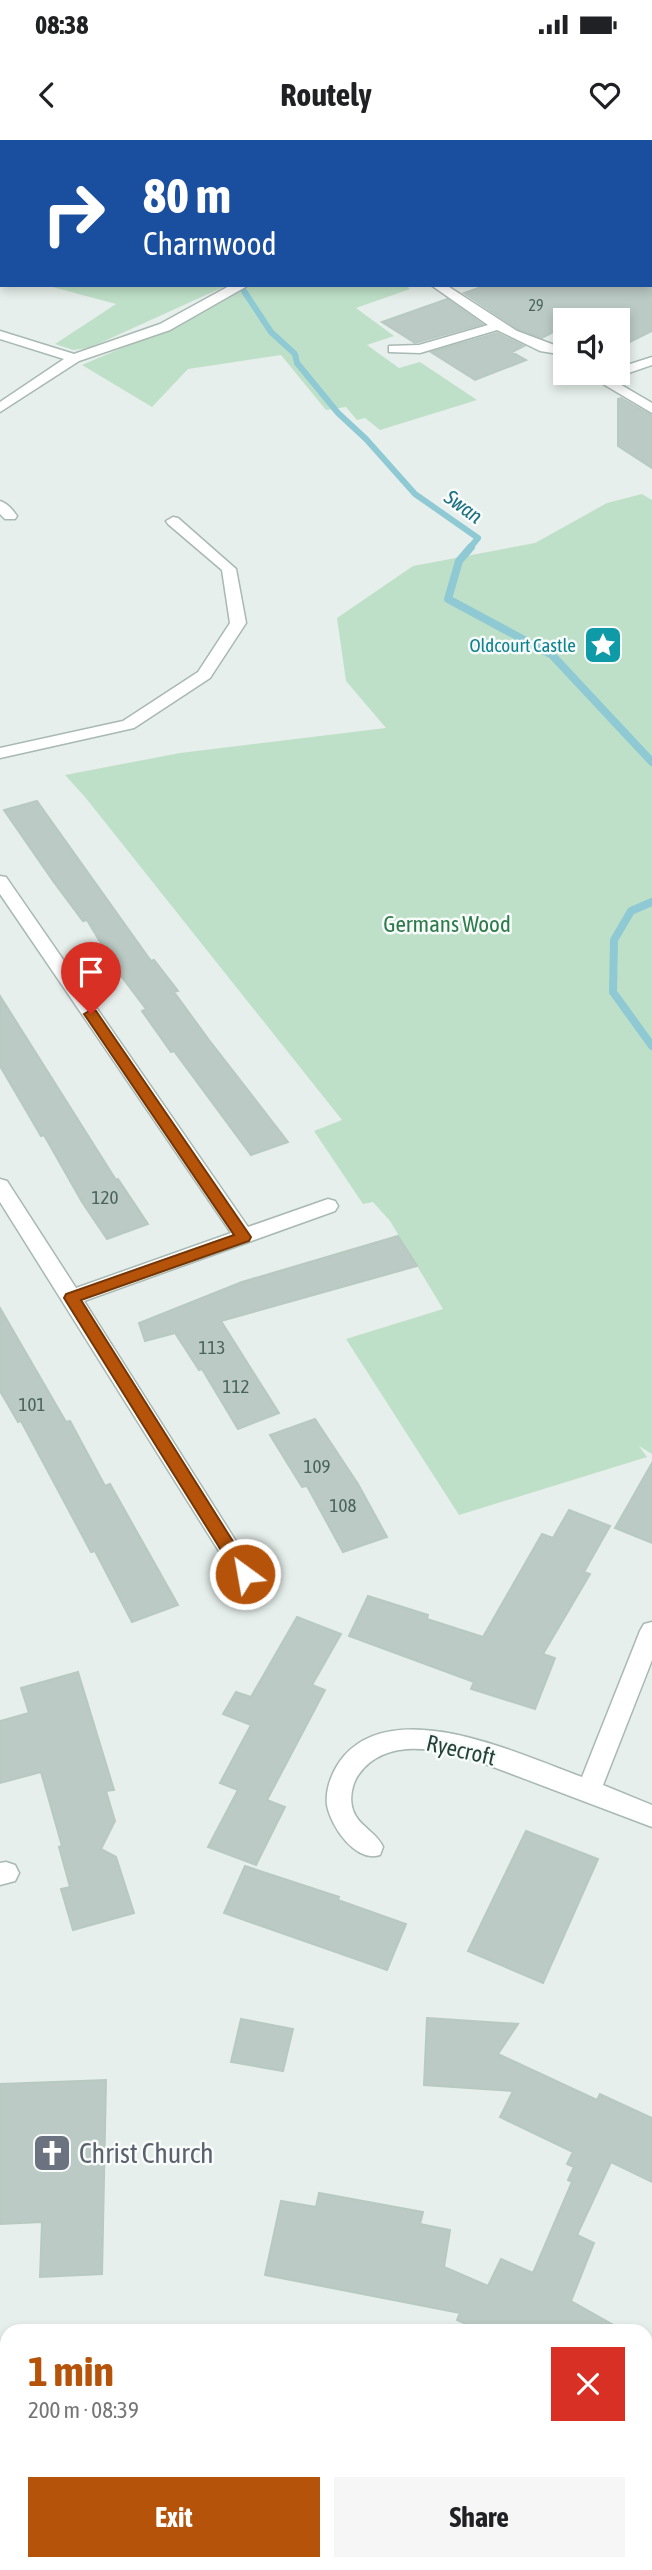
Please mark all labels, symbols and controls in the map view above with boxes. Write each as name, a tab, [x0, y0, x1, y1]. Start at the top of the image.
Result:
text: 08:38	[35, 10, 89, 40]
icon: back	[28, 76, 66, 114]
text: Routely	[280, 76, 372, 113]
icon: heart	[586, 76, 624, 114]
text: 80 m	[143, 167, 231, 223]
icon: right	[28, 168, 119, 259]
text: Charnwood	[143, 225, 277, 262]
house number: 29	[528, 296, 544, 314]
map controls	[553, 308, 630, 385]
button: sound	[553, 308, 630, 385]
water label: Swan	[440, 484, 488, 528]
place icon: Oldcourt Castle	[582, 624, 624, 666]
place label: Oldcourt Castle	[469, 634, 576, 656]
park label: Germans Wood	[383, 911, 511, 937]
pin	[61, 942, 121, 1014]
icon: arrive	[72, 953, 110, 991]
house number: 120	[92, 1186, 118, 1208]
house number: 113	[199, 1336, 225, 1358]
house number: 112	[223, 1375, 249, 1397]
house number: 101	[19, 1393, 45, 1415]
house number: 109	[304, 1455, 330, 1477]
house number: 108	[330, 1494, 356, 1516]
position arrow	[208, 1537, 282, 1611]
street label: Ryecroft	[424, 1729, 498, 1771]
church icon: Christ Church	[31, 2132, 73, 2174]
place label: Christ Church	[79, 2137, 214, 2169]
text: 1 min	[28, 2347, 114, 2395]
button: close	[551, 2347, 625, 2421]
text: 200 m · 08:39	[28, 2397, 139, 2423]
button: Exit	[28, 2477, 320, 2557]
button: Share	[334, 2477, 625, 2557]

